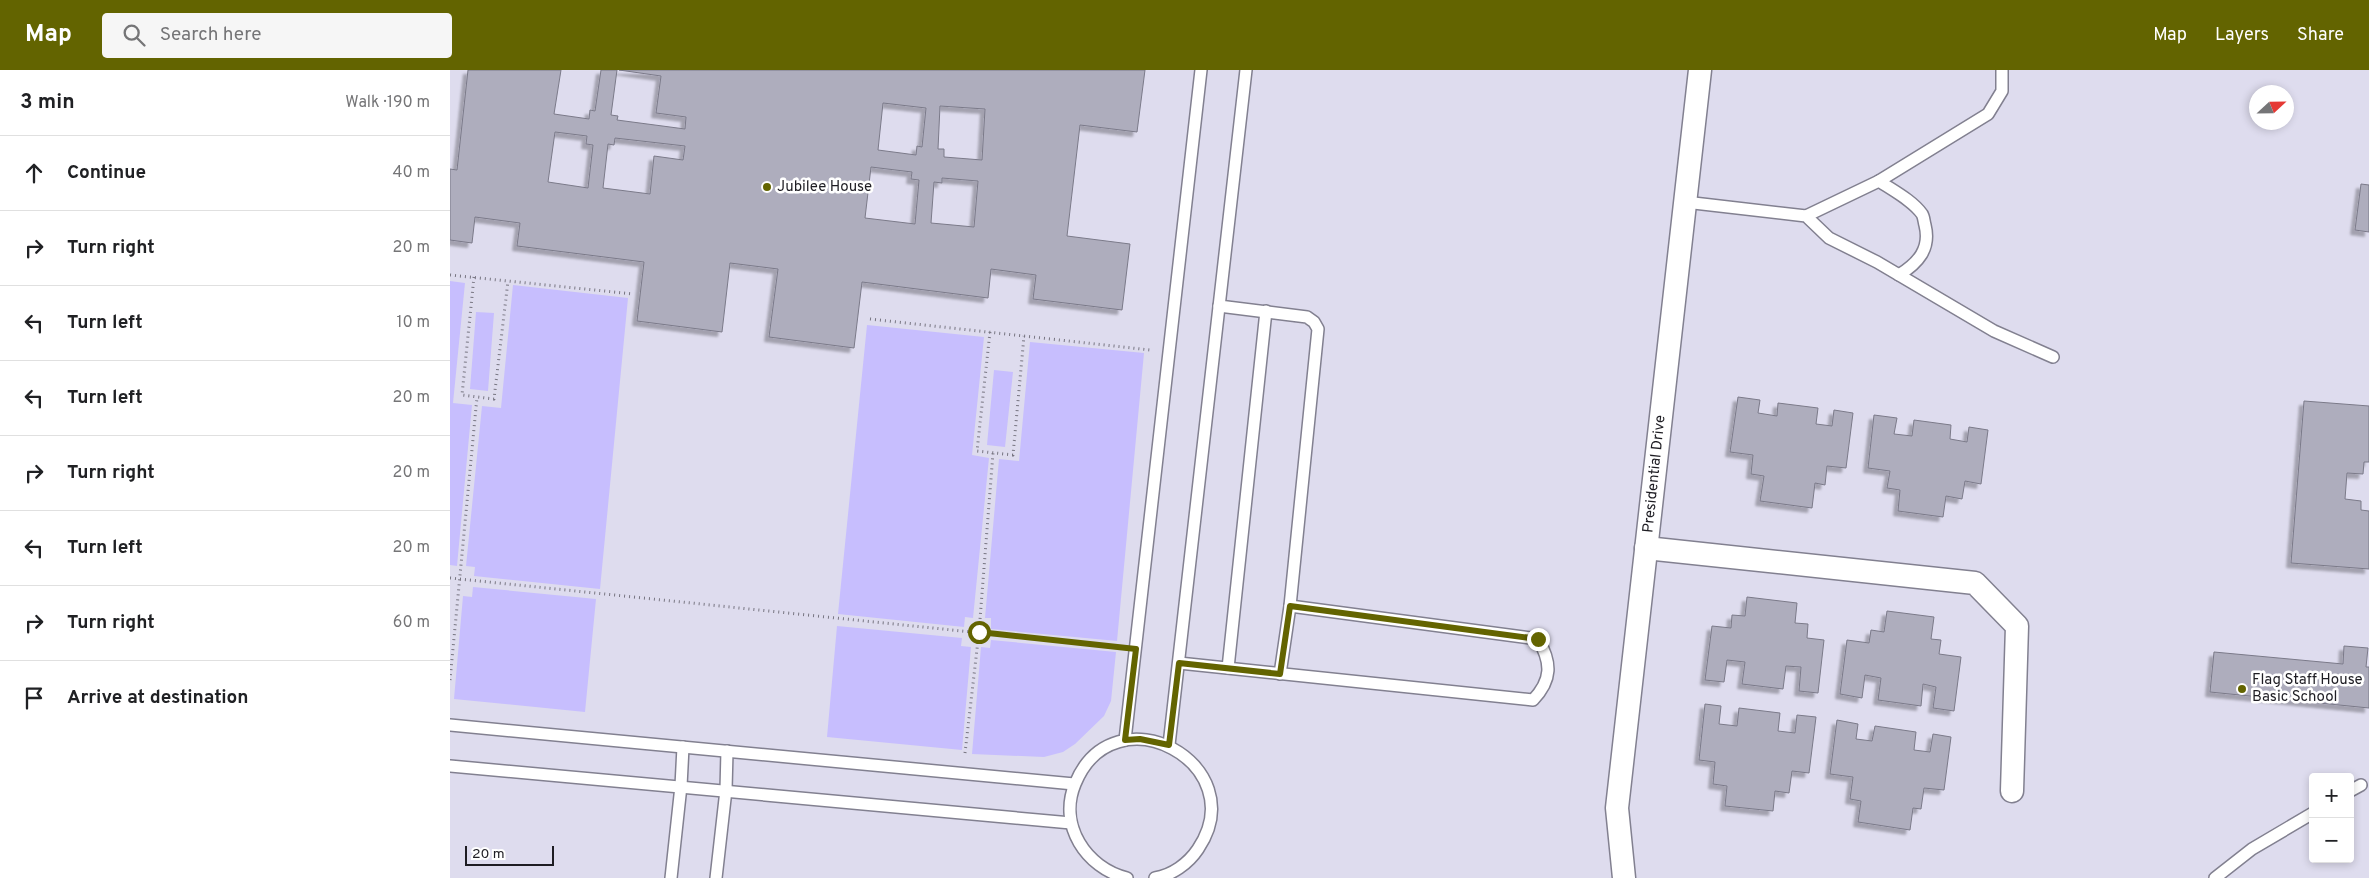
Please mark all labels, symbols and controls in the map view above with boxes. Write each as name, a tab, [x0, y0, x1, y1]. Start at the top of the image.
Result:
search box	[102, 13, 452, 58]
text: Map	[25, 20, 72, 50]
icon: search	[120, 21, 148, 49]
text: Search here	[160, 23, 261, 47]
text: Map	[2153, 24, 2187, 47]
text: Layers	[2215, 24, 2269, 47]
text: Share	[2297, 24, 2344, 47]
north arrow	[2249, 85, 2294, 130]
text: 3 min	[20, 89, 75, 116]
text: Walk · 190 m	[345, 93, 430, 113]
icon: ahead	[20, 159, 48, 187]
text: Continue	[67, 161, 146, 185]
text: 40 m	[392, 163, 430, 183]
place label: Jubilee House	[777, 178, 872, 197]
marker: Jubilee House	[761, 181, 773, 193]
icon: right	[20, 234, 48, 262]
text: Turn right	[67, 236, 155, 260]
text: 20 m	[393, 238, 430, 258]
icon: left	[20, 309, 48, 337]
text: Turn left	[67, 311, 143, 335]
text: 10 m	[396, 313, 430, 333]
icon: left	[20, 384, 48, 412]
text: Turn left	[67, 386, 143, 410]
text: 20 m	[393, 388, 430, 408]
street label: Presidential Drive	[1639, 414, 1671, 534]
icon: right	[20, 459, 48, 487]
text: Turn right	[67, 461, 155, 485]
text: 20 m	[393, 463, 430, 483]
icon: left	[20, 534, 48, 562]
text: Turn left	[67, 536, 143, 560]
text: 20 m	[393, 538, 430, 558]
icon: right	[20, 609, 48, 637]
text: Turn right	[67, 611, 155, 635]
text: 60 m	[393, 613, 430, 633]
route start	[968, 621, 991, 644]
route end	[1527, 628, 1550, 651]
place label: Flag Staff House Basic School	[2252, 671, 2363, 707]
marker: Flag Staff House Basic School	[2236, 683, 2248, 695]
icon: arrive	[20, 684, 48, 712]
text: Arrive at destination	[67, 686, 248, 710]
map controls	[2309, 773, 2354, 863]
button: +	[2309, 773, 2354, 818]
button: −	[2309, 818, 2354, 863]
scale bar	[465, 843, 554, 866]
text: 20 m	[472, 846, 505, 863]

